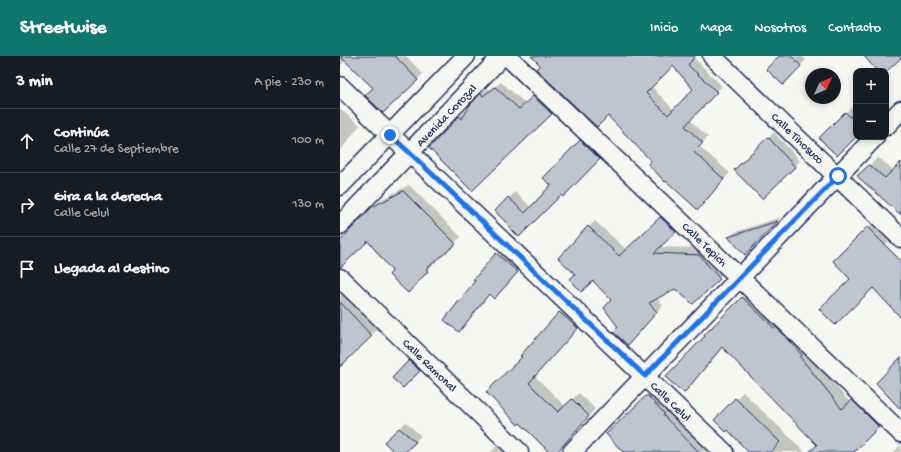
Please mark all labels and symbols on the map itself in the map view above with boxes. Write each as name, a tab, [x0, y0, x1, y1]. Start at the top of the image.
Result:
north arrow	[805, 68, 841, 104]
street label: Avenida Corozal	[414, 82, 481, 150]
street label: Calle Tihosuco	[767, 111, 826, 168]
route end	[381, 126, 399, 144]
route start	[829, 167, 847, 185]
street label: Calle Tepich	[678, 220, 729, 271]
street label: Calle Ramonal	[398, 337, 459, 396]
street label: Calle Celul	[646, 380, 693, 425]

